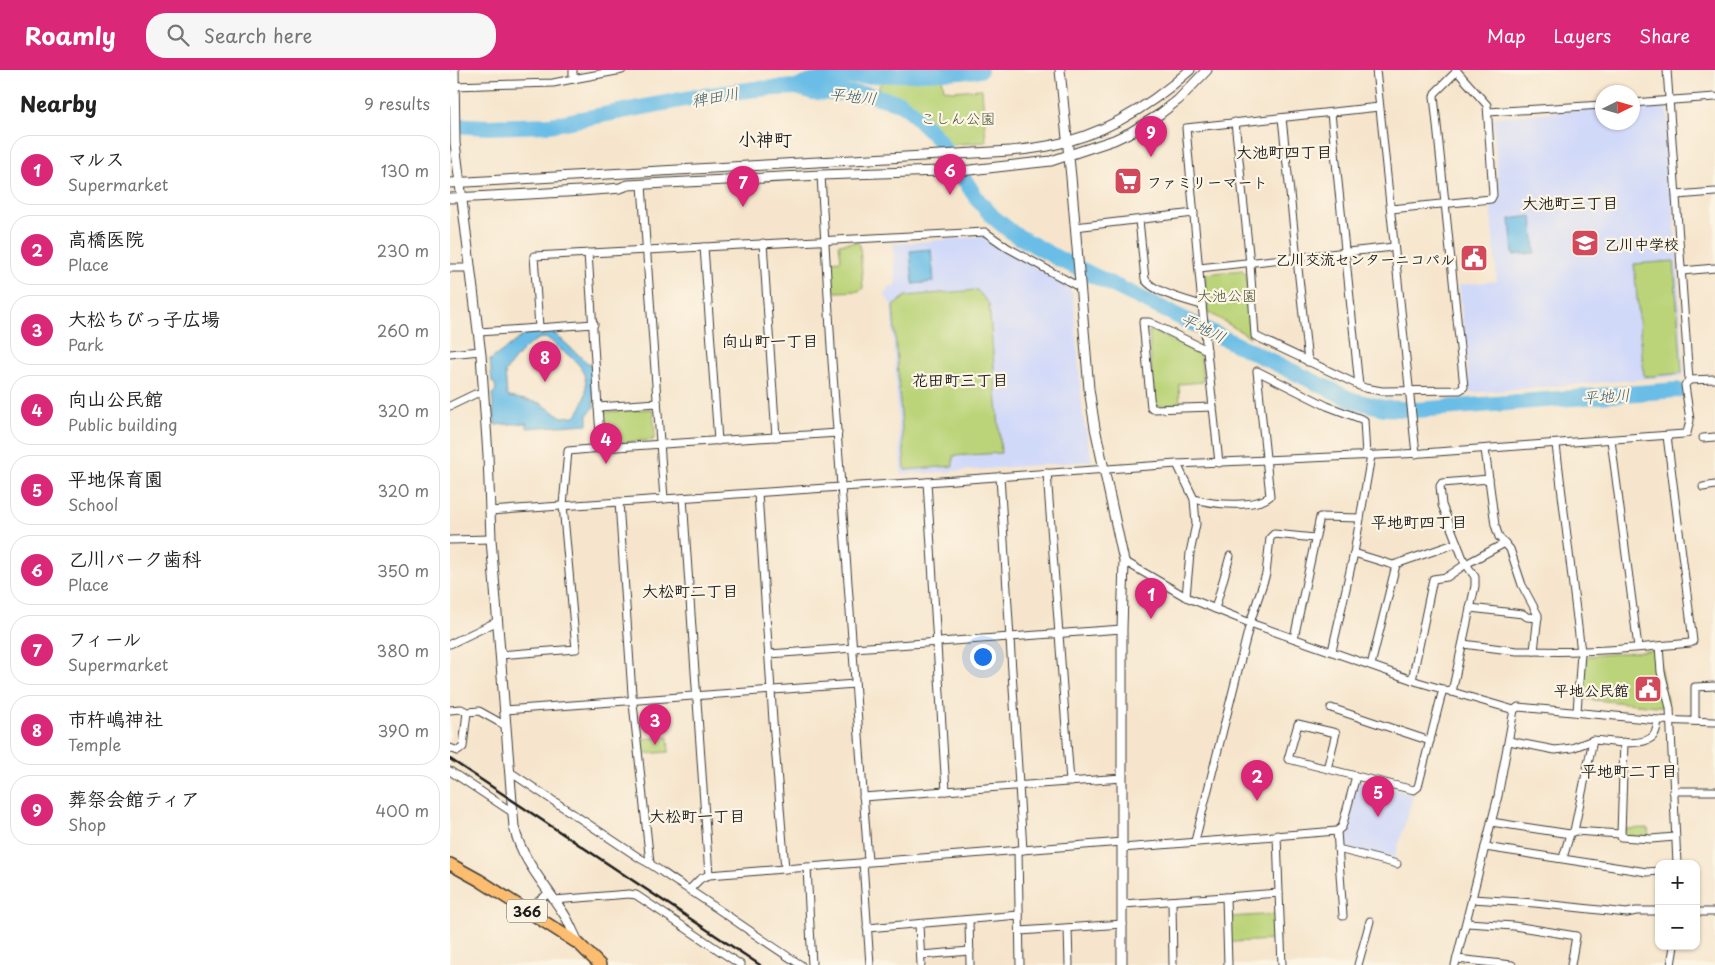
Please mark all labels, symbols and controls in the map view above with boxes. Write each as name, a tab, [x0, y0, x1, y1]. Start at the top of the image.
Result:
search box	[146, 13, 496, 58]
text: Roamly	[25, 17, 116, 53]
icon: search	[164, 21, 192, 49]
text: Search here	[204, 21, 312, 49]
text: Map	[1487, 22, 1526, 49]
text: Layers	[1554, 22, 1611, 49]
text: Share	[1639, 22, 1690, 49]
water label: 稗田川	[689, 80, 741, 112]
water label: 平地川	[828, 81, 878, 109]
north arrow	[1595, 85, 1640, 130]
text: Nearby	[20, 87, 97, 119]
text: 9 results	[364, 91, 430, 115]
park label: こしん公園	[920, 106, 996, 129]
pin: 9	[1135, 116, 1167, 157]
district label: 小神町	[738, 125, 792, 152]
district label: 大池町四丁目	[1236, 139, 1332, 163]
text: マルス	[68, 144, 125, 172]
pin: 6	[934, 154, 966, 195]
text: 1	[33, 158, 41, 182]
text: 130 m	[381, 158, 429, 182]
pin: 7	[727, 166, 759, 207]
supermarket icon: ファミリーマート	[1113, 166, 1143, 196]
place label: ファミリーマート	[1147, 170, 1268, 193]
text: Supermarket	[68, 172, 168, 196]
district label: 大池町三丁目	[1522, 190, 1618, 214]
text: 高橋医院	[68, 224, 144, 252]
school or university icon: 乙川中学校	[1570, 228, 1600, 258]
place label: 乙川中学校	[1604, 232, 1679, 255]
text: 2	[31, 238, 43, 262]
text: 230 m	[377, 238, 429, 262]
public building icon: 乙川交流センターニコパル	[1459, 243, 1489, 273]
place label: 乙川交流センターニコパル	[1275, 247, 1455, 270]
text: Place	[68, 252, 109, 276]
park label: 大池公園	[1197, 283, 1257, 306]
text: 大松ちびっ子広場	[68, 304, 220, 332]
water label: 平地川	[1177, 306, 1231, 348]
text: 3	[32, 318, 42, 342]
text: 260 m	[377, 318, 429, 342]
district label: 向山町一丁目	[722, 328, 818, 352]
text: Park	[68, 332, 104, 356]
pin: 8	[529, 341, 561, 382]
district label: 花田町三丁目	[912, 367, 1008, 391]
water label: 平地川	[1581, 381, 1631, 409]
text: 向山公民館	[68, 384, 163, 412]
text: 4	[32, 398, 42, 422]
text: 320 m	[378, 398, 429, 422]
text: Public building	[68, 412, 178, 436]
pin: 4	[590, 423, 622, 464]
text: 平地保育園	[68, 464, 163, 492]
text: 5	[32, 478, 42, 502]
text: 320 m	[378, 478, 429, 502]
text: School	[68, 492, 118, 516]
district label: 平地町四丁目	[1371, 509, 1467, 533]
text: 乙川パーク歯科	[68, 544, 201, 572]
text: 6	[31, 558, 43, 582]
text: 350 m	[377, 558, 429, 582]
text: Place	[68, 572, 109, 596]
district label: 大松町二丁目	[642, 578, 738, 602]
pin: 1	[1135, 578, 1167, 619]
text: フィール	[68, 624, 142, 652]
text: 7	[32, 638, 42, 662]
text: 380 m	[377, 638, 429, 662]
your location	[970, 644, 996, 670]
text: Supermarket	[68, 652, 168, 676]
public building icon: 平地公民館	[1633, 674, 1663, 704]
place label: 平地公民館	[1554, 678, 1629, 701]
text: 市杵嶋神社	[68, 704, 163, 732]
pin: 3	[639, 704, 671, 745]
text: 8	[32, 718, 42, 742]
text: 390 m	[378, 718, 429, 742]
text: Temple	[68, 732, 121, 756]
district label: 平地町二丁目	[1581, 758, 1677, 782]
pin: 2	[1241, 760, 1273, 801]
pin: 5	[1362, 776, 1394, 817]
text: 葬祭会館ティア	[68, 784, 200, 812]
text: 9	[32, 798, 42, 822]
text: 400 m	[376, 798, 429, 822]
district label: 大松町一丁目	[649, 803, 745, 827]
text: Shop	[68, 812, 106, 836]
map controls	[1655, 860, 1700, 950]
button: +	[1655, 860, 1700, 905]
road number: 366	[507, 899, 547, 922]
button: −	[1655, 905, 1700, 950]

